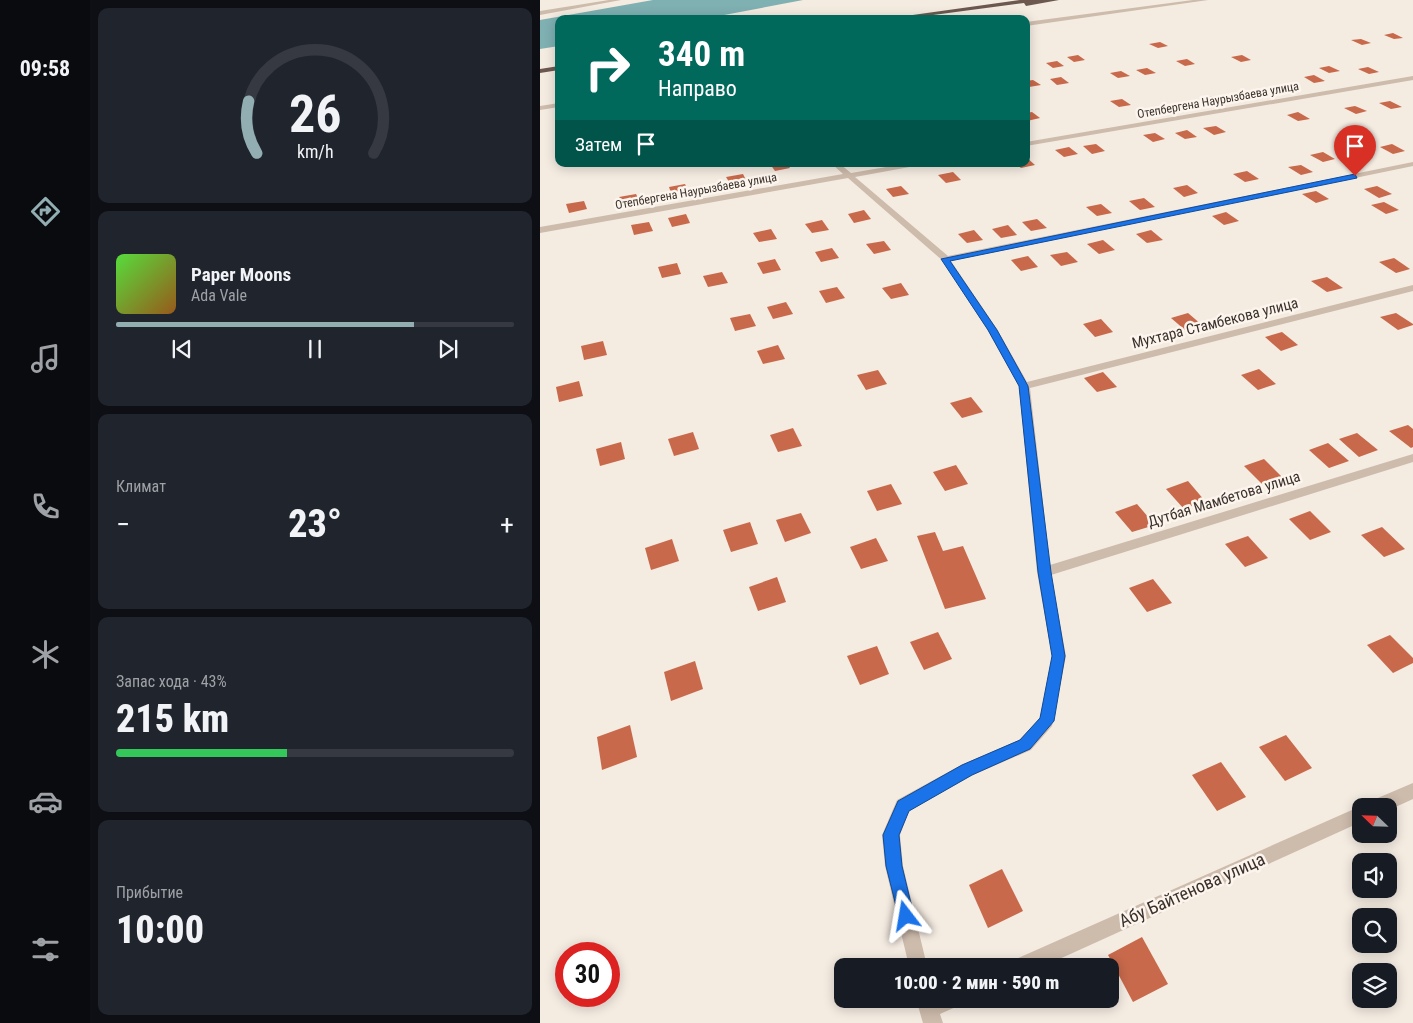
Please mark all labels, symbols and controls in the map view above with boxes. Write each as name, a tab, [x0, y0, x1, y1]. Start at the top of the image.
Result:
text: 340 m	[658, 34, 745, 75]
icon: right	[575, 35, 640, 100]
text: 09:58	[20, 56, 70, 81]
text: Направо	[658, 76, 737, 101]
street label: Отепбергена Наурызбаева улица	[1136, 79, 1300, 121]
text: 26	[289, 84, 341, 145]
pin	[1334, 125, 1376, 176]
icon: arrive	[632, 130, 660, 158]
icon: arrive	[1341, 132, 1369, 160]
text: Затем	[575, 133, 622, 156]
text: km/h	[297, 141, 333, 162]
street label: Отепбергена Наурызбаева улица	[614, 170, 778, 212]
icon: directions	[28, 194, 63, 229]
text: Paper Moons	[191, 263, 291, 286]
text: Ada Vale	[191, 286, 247, 305]
street label: Мухтара Стамбекова улица	[1130, 294, 1300, 352]
icon: previous	[168, 335, 196, 363]
icon: pause	[301, 335, 329, 363]
icon: next	[434, 335, 462, 363]
icon: music	[28, 341, 63, 376]
street label: Дутбая Мамбетова улица	[1146, 467, 1302, 531]
text: Климат	[116, 477, 166, 496]
icon: phone	[28, 489, 63, 524]
text: 23°	[288, 502, 342, 546]
text: −	[116, 508, 130, 541]
text: +	[500, 508, 514, 541]
icon: climate	[28, 637, 63, 672]
text: Запас хода · 43%	[116, 672, 227, 691]
text: 215 km	[116, 697, 229, 741]
icon: car	[28, 784, 63, 819]
north arrow	[1352, 798, 1398, 842]
map controls	[1352, 798, 1397, 1008]
street label: Абу Байтенова улица	[1116, 848, 1268, 931]
button: sound	[1352, 853, 1397, 898]
text: Прибытие	[116, 883, 183, 902]
position arrow	[879, 889, 931, 941]
text: 10:00	[116, 908, 204, 952]
button: search	[1352, 908, 1397, 953]
icon: filters	[28, 932, 63, 967]
speed limit sign: 30	[555, 942, 620, 1007]
button: layers	[1352, 963, 1397, 1008]
text: 10:00 · 2 мин · 590 m	[894, 971, 1059, 994]

